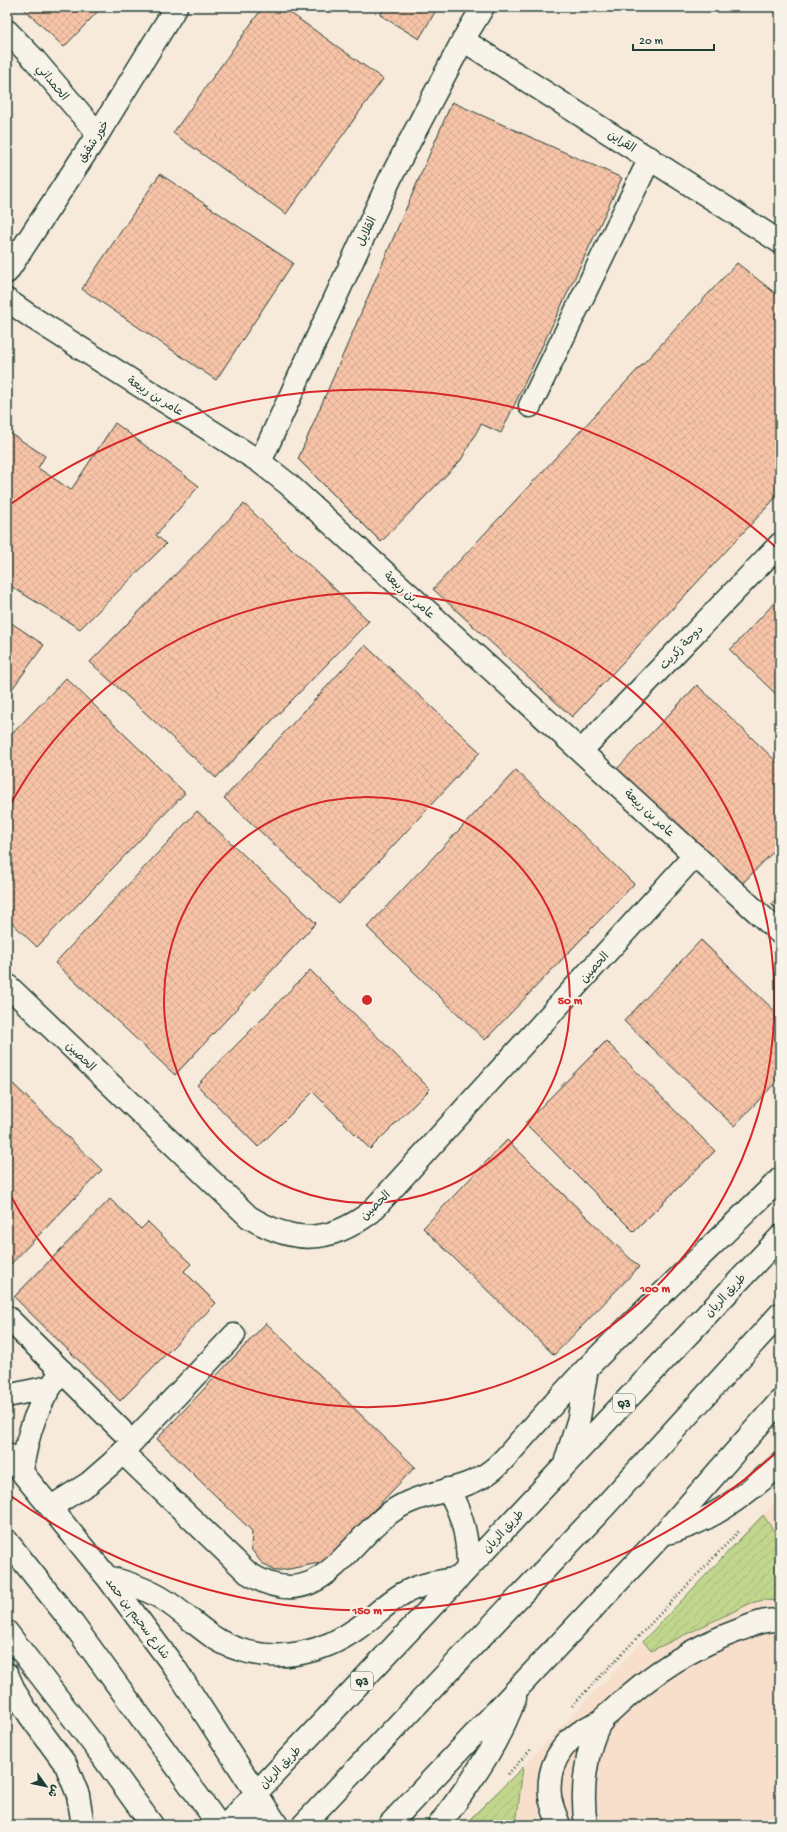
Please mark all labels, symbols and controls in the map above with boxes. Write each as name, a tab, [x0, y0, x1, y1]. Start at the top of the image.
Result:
scale bar	[633, 26, 714, 52]
text: 20 m	[639, 35, 664, 49]
street label: الحمداني	[31, 62, 70, 106]
street label: خور شقيق	[75, 118, 113, 166]
street label: القراين	[604, 129, 638, 157]
street label: القلايل	[355, 215, 381, 249]
street label: عامر بن ربيعة	[124, 375, 186, 421]
street label: عامر بن ربيعة	[380, 570, 437, 623]
street label: دوحة زكريت	[658, 623, 707, 674]
street label: عامر بن ربيعة	[620, 787, 677, 842]
street label: الحصين	[578, 950, 613, 987]
centre of rings	[360, 993, 374, 1007]
text: 50 m	[558, 995, 583, 1009]
street label: الحصين	[62, 1040, 98, 1075]
street label: الحصين	[358, 1189, 394, 1224]
street label: طريق الريان	[703, 1272, 750, 1321]
text: 100 m	[639, 1283, 670, 1297]
road number: Q3	[613, 1394, 635, 1412]
street label: طريق الريان	[481, 1508, 528, 1557]
street label: شارع سحيم بن حمد	[101, 1576, 171, 1663]
text: 150 m	[351, 1605, 382, 1619]
road number: Q3	[351, 1672, 373, 1690]
street label: طريق الريان	[258, 1744, 305, 1793]
north arrow	[26, 1766, 66, 1806]
text: ش	[44, 1782, 61, 1799]

